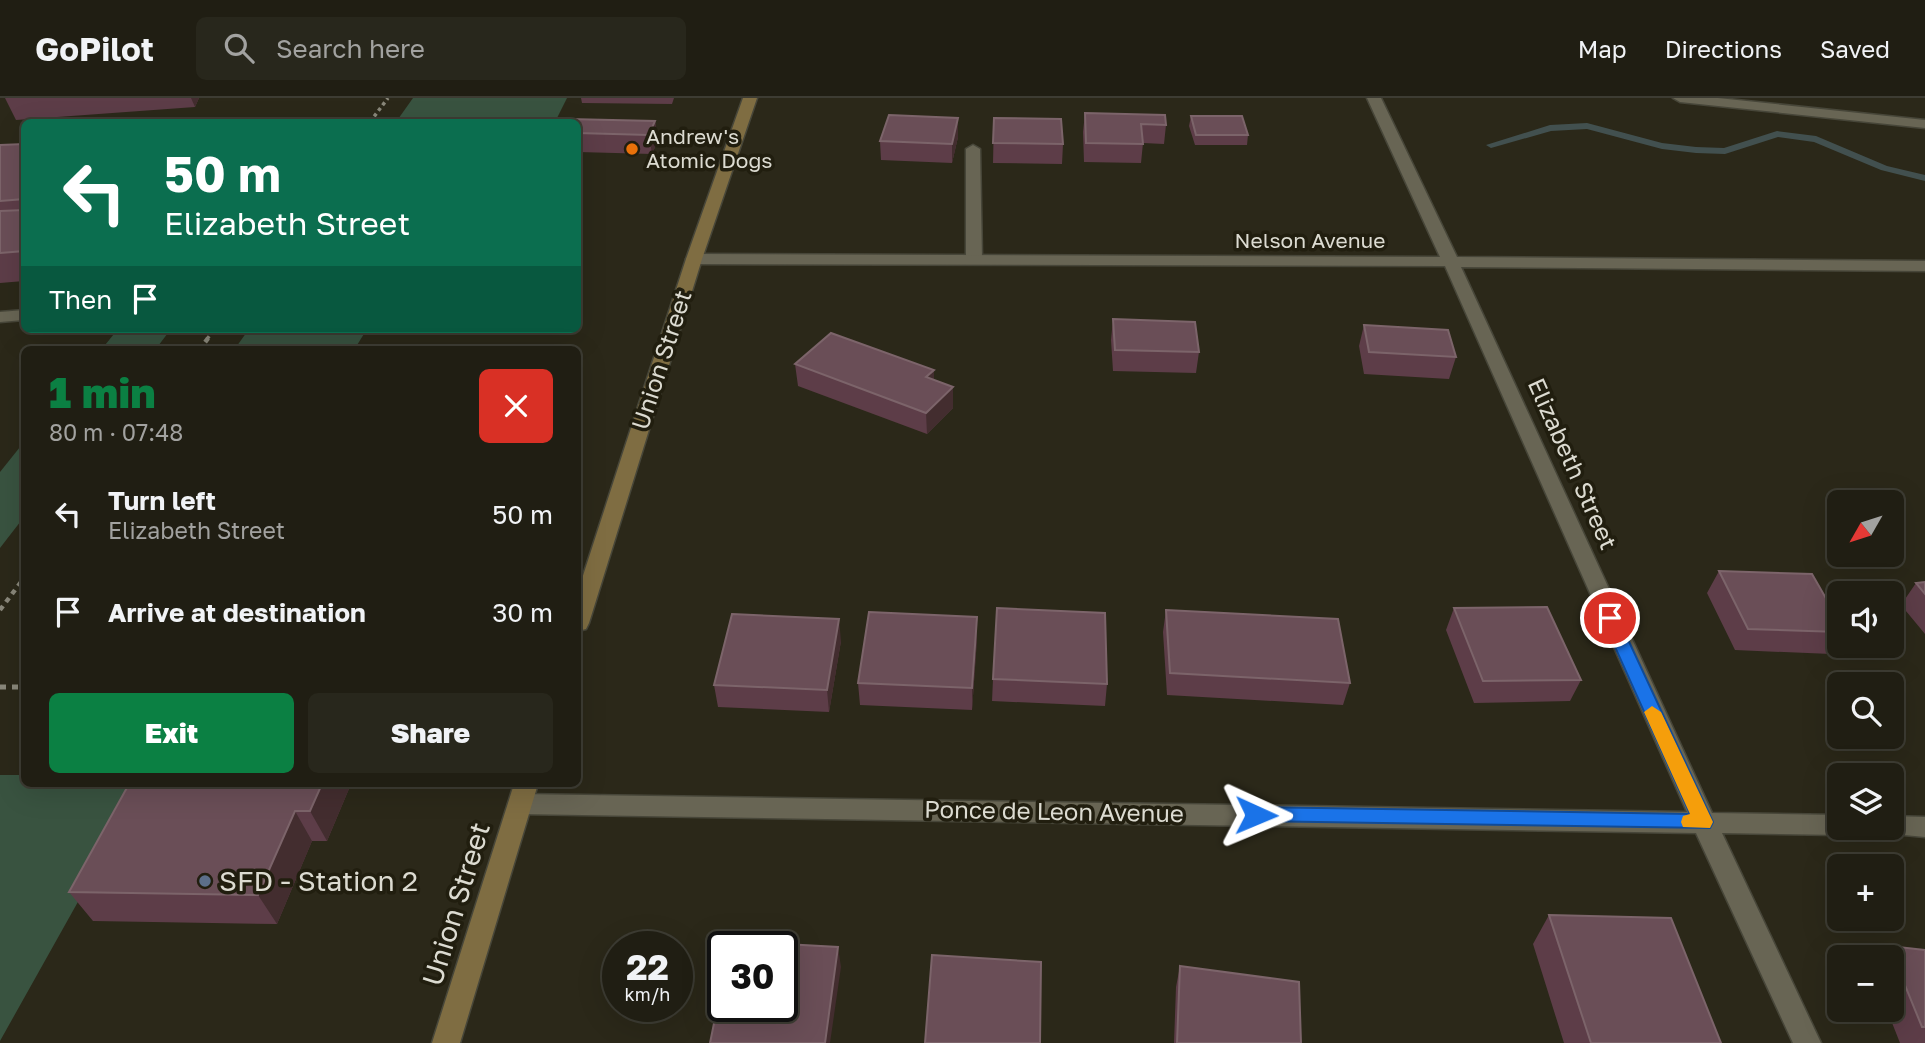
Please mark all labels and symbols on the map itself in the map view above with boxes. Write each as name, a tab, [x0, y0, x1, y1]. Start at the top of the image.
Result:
place label: Andrew's Atomic Dogs	[646, 123, 772, 173]
marker: Andrew's Atomic Dogs	[624, 141, 640, 157]
street label: Nelson Avenue	[1235, 227, 1385, 253]
street label: Union Street	[624, 286, 697, 433]
street label: Elizabeth Street	[1523, 373, 1624, 554]
north arrow	[1827, 490, 1904, 567]
pin	[1580, 588, 1640, 648]
position arrow	[1219, 778, 1293, 852]
street label: Ponce de Leon Avenue	[924, 794, 1184, 827]
street label: Union Street	[415, 818, 496, 990]
place label: SFD - Station 2	[219, 864, 418, 897]
marker: SFD - Station 2	[197, 873, 213, 889]
speed limit sign: 30	[707, 931, 798, 1022]

